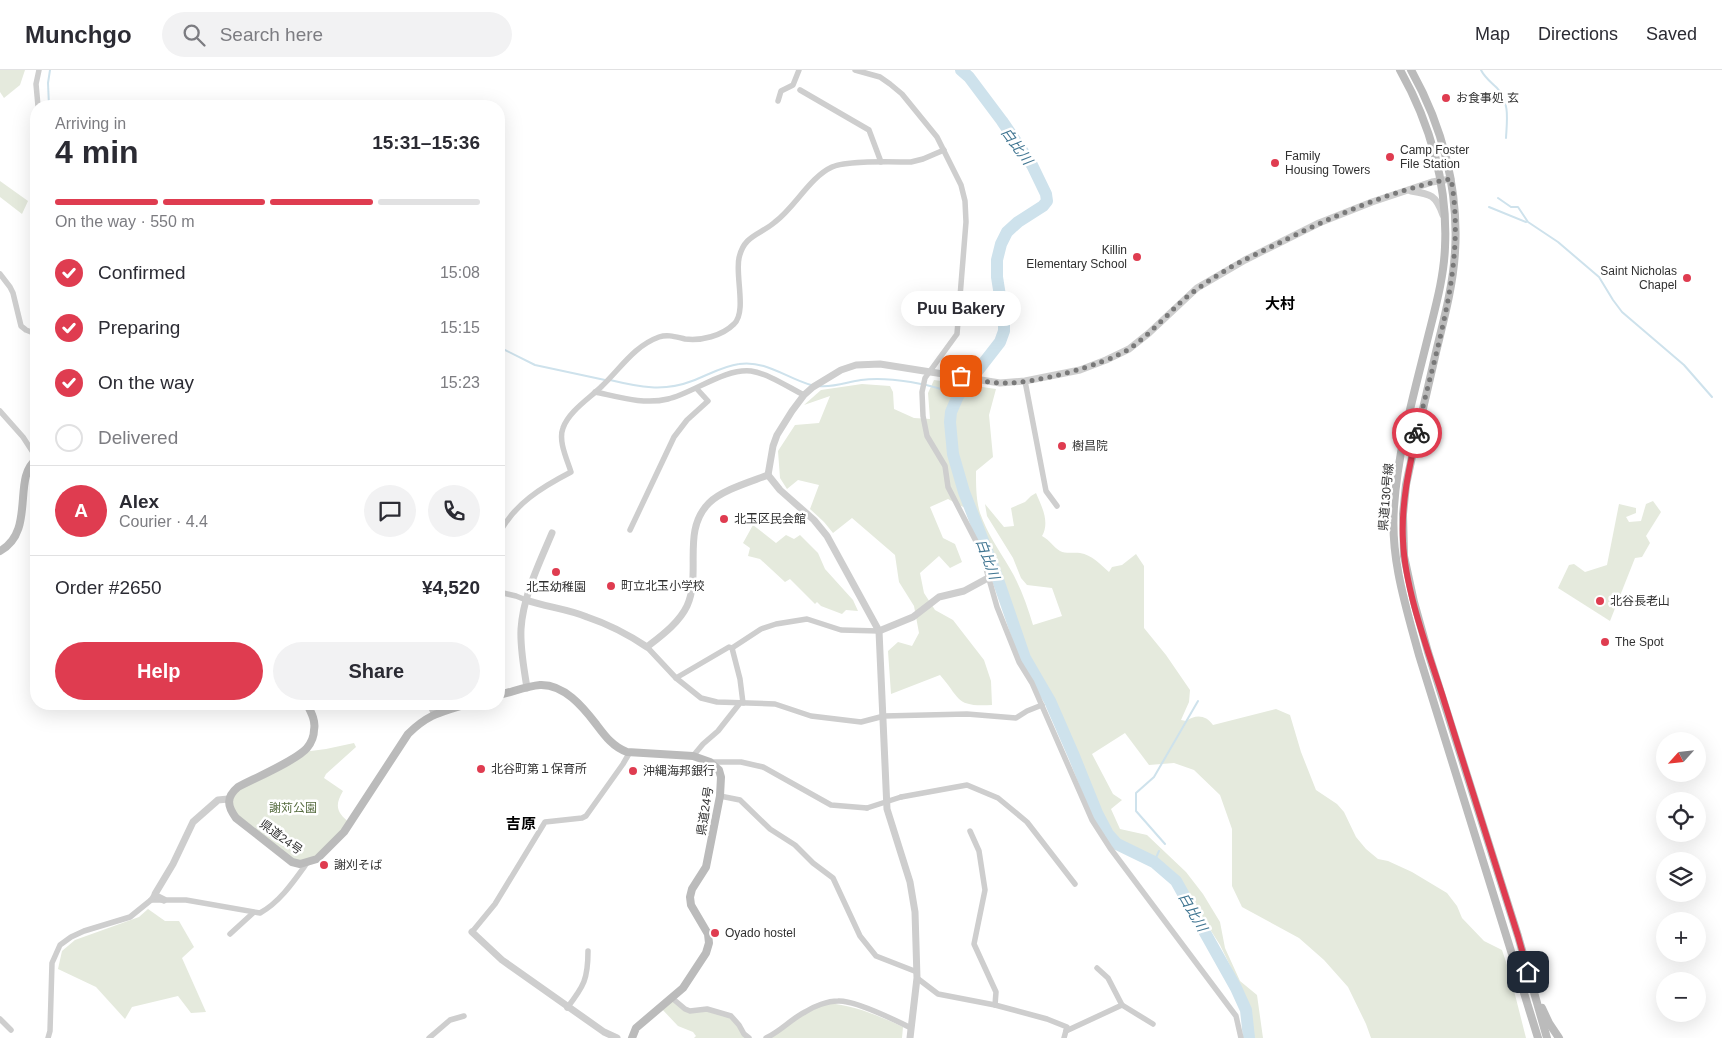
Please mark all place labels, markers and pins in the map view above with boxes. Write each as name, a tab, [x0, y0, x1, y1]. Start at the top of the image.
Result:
place label: お食事処 玄	[1456, 91, 1519, 105]
marker: お食事処 玄	[1440, 92, 1452, 104]
place label: Camp Foster File Station	[1400, 143, 1469, 171]
place label: Family Housing Towers	[1285, 149, 1370, 177]
marker: Camp Foster File Station	[1384, 151, 1396, 163]
marker: Family Housing Towers	[1269, 157, 1281, 169]
place label: Killin Elementary School	[1026, 243, 1127, 271]
marker: Killin Elementary School	[1131, 251, 1143, 263]
place label: Saint Nicholas Chapel	[1600, 264, 1677, 292]
marker: Saint Nicholas Chapel	[1681, 272, 1693, 284]
callout: Puu Bakery	[901, 291, 1021, 326]
pin	[940, 355, 982, 397]
place label: 樹昌院	[1072, 439, 1108, 453]
marker: 樹昌院	[1056, 440, 1068, 452]
place label: 北玉区民会館	[734, 512, 806, 526]
marker: 北玉区民会館	[718, 513, 730, 525]
marker: 北玉幼稚園	[550, 566, 562, 578]
place label: 町立北玉小学校	[621, 579, 705, 593]
place label: 北玉幼稚園	[526, 580, 586, 594]
marker: 町立北玉小学校	[605, 580, 617, 592]
place label: 北谷長老山	[1610, 594, 1670, 608]
marker: 北谷長老山	[1594, 595, 1606, 607]
place label: The Spot	[1615, 635, 1664, 649]
marker: The Spot	[1599, 636, 1611, 648]
place label: 北谷町第１保育所	[491, 762, 587, 776]
marker: 北谷町第１保育所	[475, 763, 487, 775]
place label: 沖縄海邦銀行	[643, 764, 715, 778]
marker: 沖縄海邦銀行	[627, 765, 639, 777]
place label: 謝刈そば	[334, 858, 382, 872]
marker: 謝刈そば	[318, 859, 330, 871]
place label: Oyado hostel	[725, 926, 796, 940]
marker: Oyado hostel	[709, 927, 721, 939]
pin	[1507, 951, 1549, 993]

